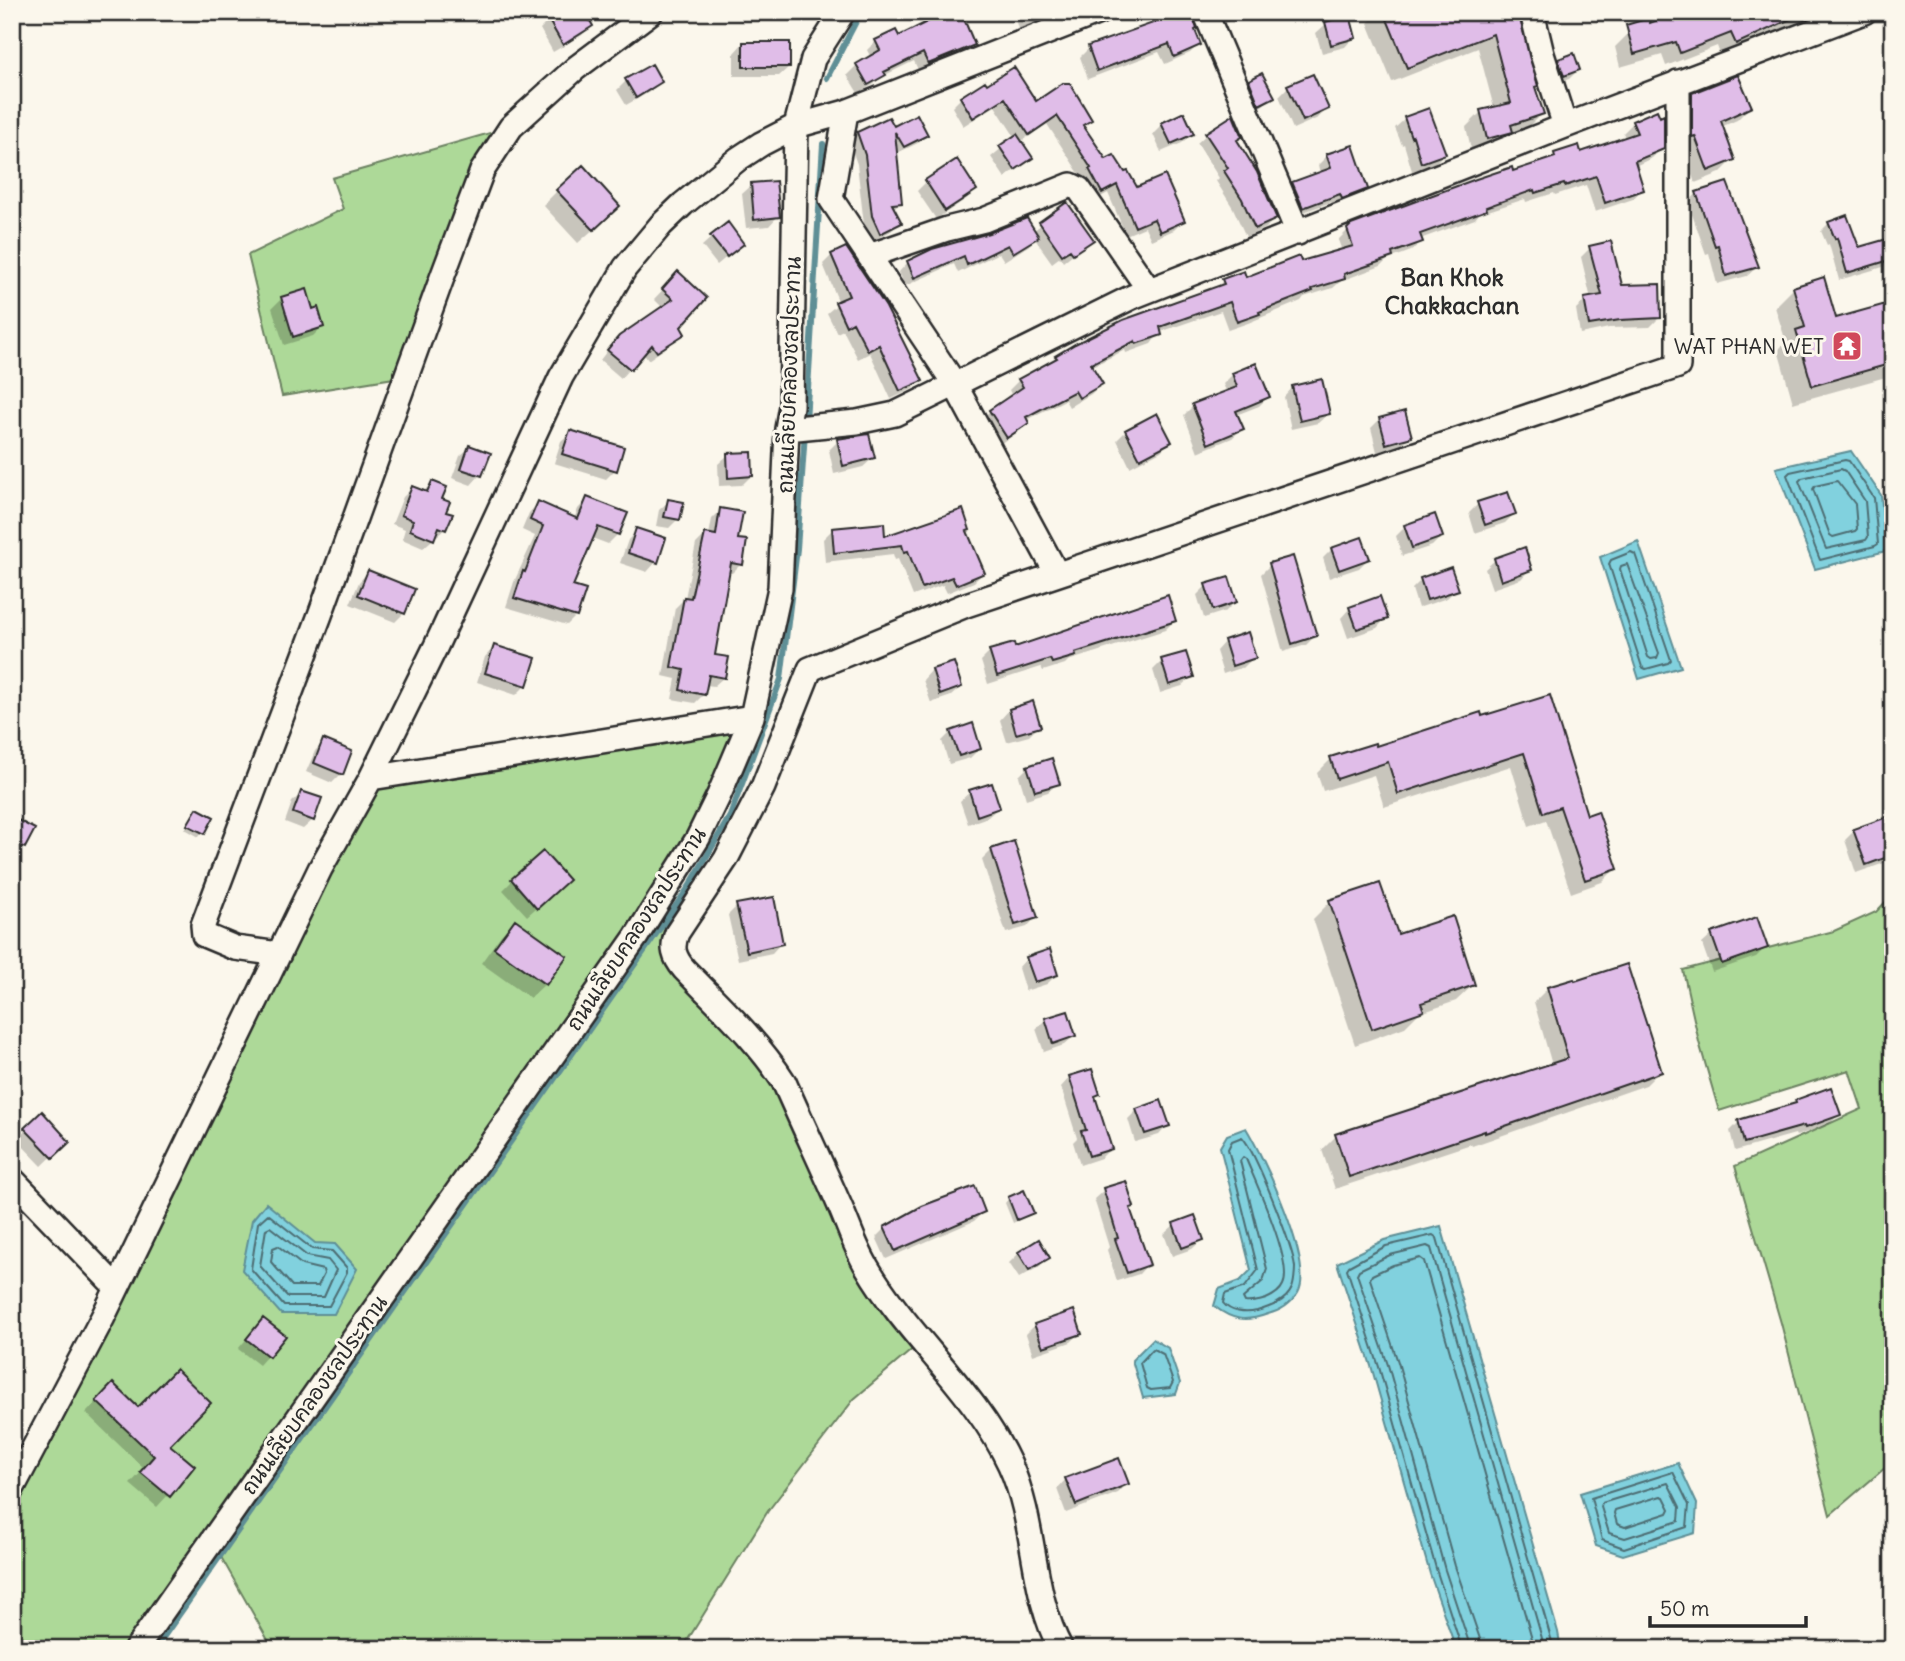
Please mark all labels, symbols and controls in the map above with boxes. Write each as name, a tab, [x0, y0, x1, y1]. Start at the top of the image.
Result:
street label: ถนนเลียบคลองชลประทาน	[771, 256, 807, 494]
district label: Ban Khok Chakkachan	[1385, 262, 1520, 320]
temple icon: WAT PHAN WET	[1830, 329, 1864, 363]
place label: WAT PHAN WET	[1674, 333, 1824, 360]
street label: ถนนเลียบคลองชลประทาน	[560, 822, 712, 1036]
street label: ถนนเลียบคลองชลประทาน	[235, 1290, 393, 1500]
scale bar	[1650, 1584, 1805, 1628]
text: 50 m	[1660, 1595, 1709, 1622]

